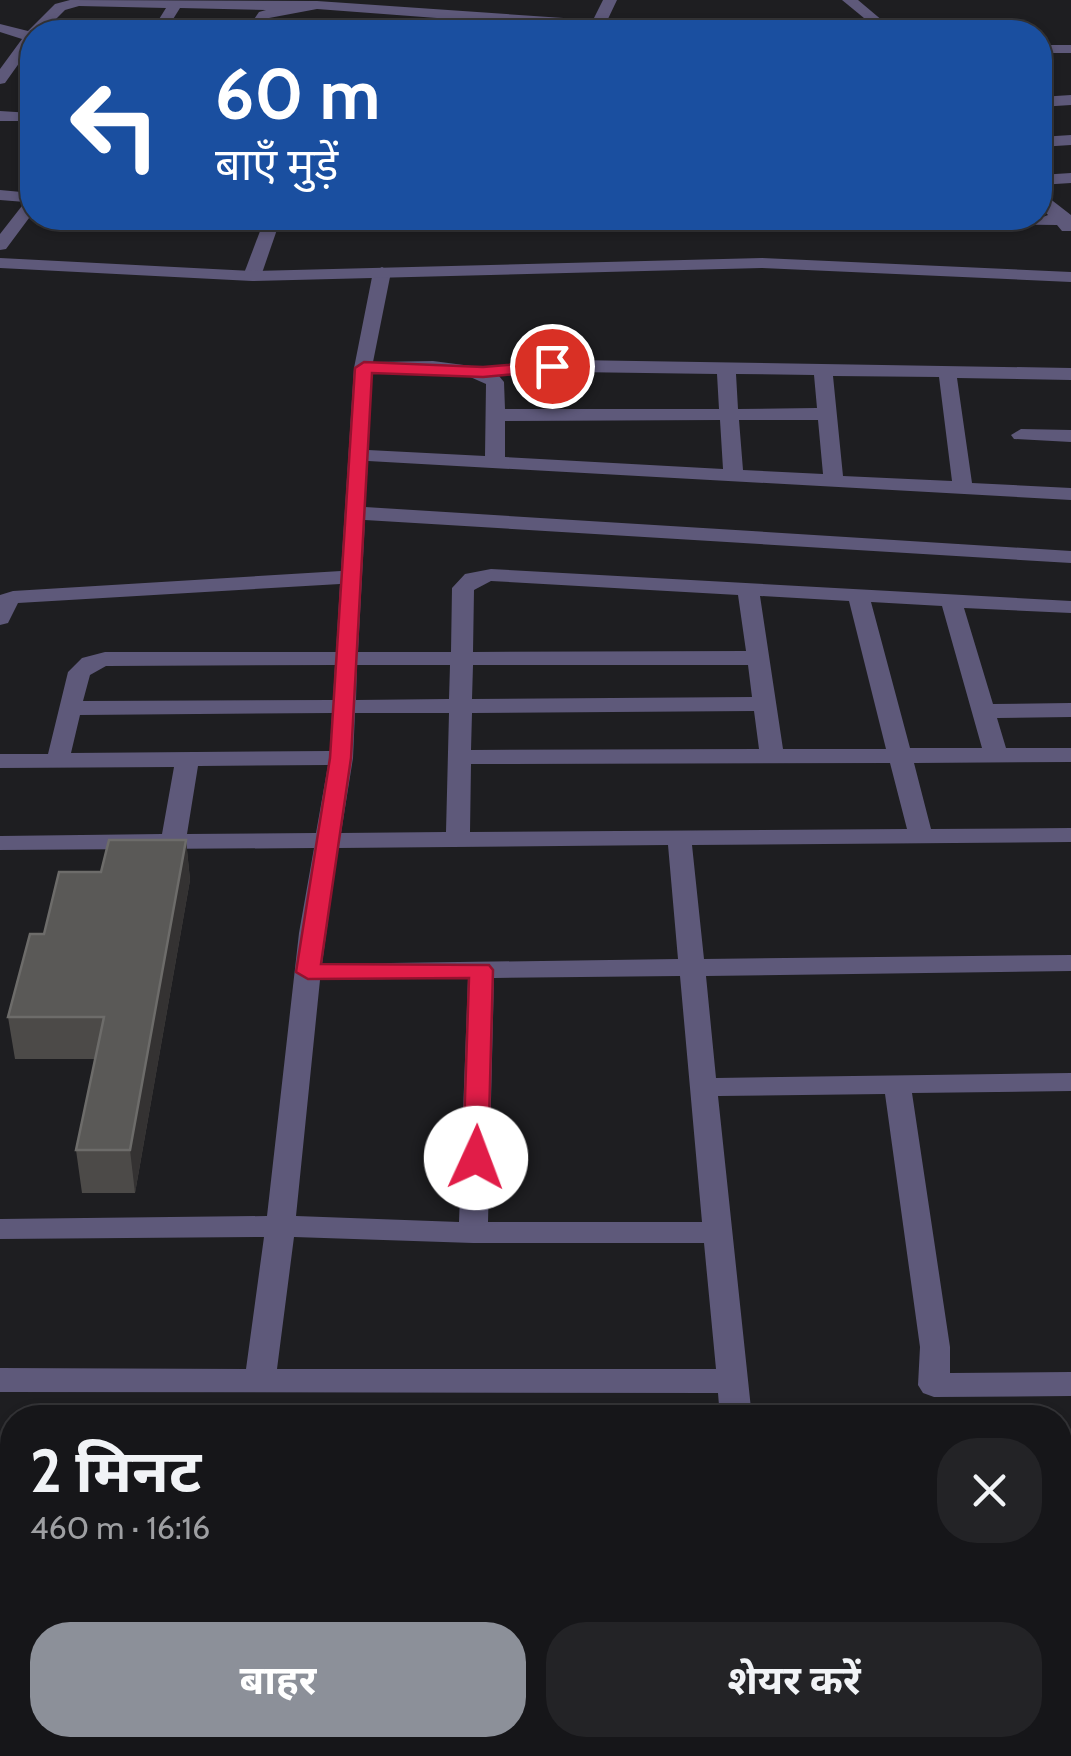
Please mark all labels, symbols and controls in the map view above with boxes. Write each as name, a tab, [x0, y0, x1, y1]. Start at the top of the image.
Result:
text: 60 m	[215, 51, 380, 137]
icon: left	[50, 60, 180, 190]
text: बाएँ मुड़ें	[215, 137, 338, 191]
pin	[510, 324, 595, 409]
icon: arrive	[525, 339, 580, 394]
position arrow	[424, 1106, 528, 1210]
text: 2 मिनट	[30, 1434, 201, 1507]
button: close	[937, 1438, 1042, 1543]
text: 460 m · 16:16	[30, 1508, 210, 1547]
button: बाहर	[30, 1622, 526, 1737]
button: शेयर करें	[546, 1622, 1042, 1737]

